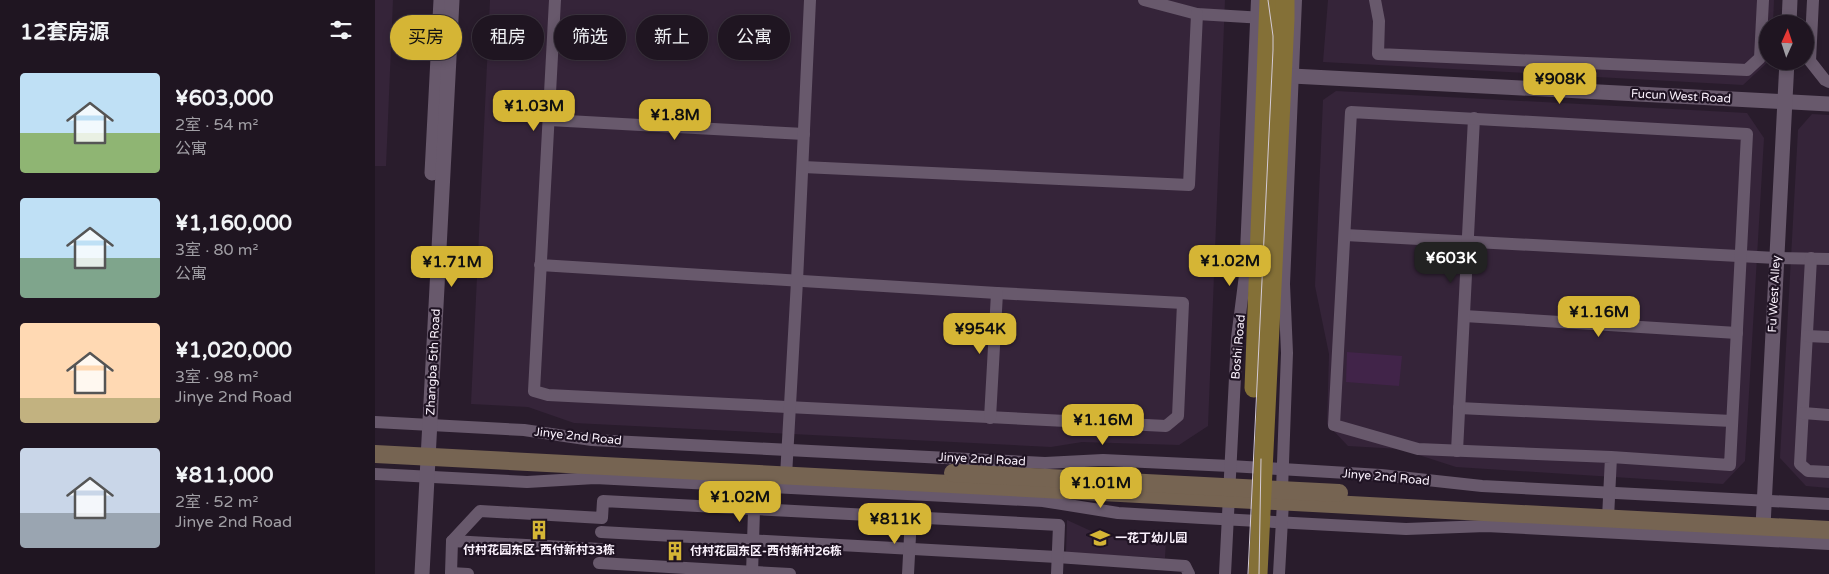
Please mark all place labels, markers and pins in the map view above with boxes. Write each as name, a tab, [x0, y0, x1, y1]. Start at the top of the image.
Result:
pin: ¥908K	[1525, 62, 1595, 105]
pin: ¥1.03M	[493, 90, 575, 132]
pin: ¥1.8M	[640, 98, 710, 141]
pin: ¥603K	[1416, 242, 1486, 284]
pin: ¥1.02M	[1189, 244, 1271, 287]
pin: ¥1.71M	[411, 246, 493, 288]
pin: ¥1.16M	[1558, 296, 1640, 338]
pin: ¥954K	[945, 312, 1015, 355]
pin: ¥1.16M	[1062, 404, 1144, 446]
pin: ¥1.01M	[1060, 466, 1142, 509]
pin: ¥1.02M	[699, 480, 781, 523]
pin: ¥811K	[860, 502, 930, 545]
building icon: 付村花园东区-西付新村33栋	[528, 519, 550, 541]
school or university icon: 一花丁幼儿园	[1089, 527, 1111, 549]
place label: 一花丁幼儿园	[1115, 531, 1187, 545]
building icon: 付村花园东区-西付新村26栋	[664, 540, 686, 562]
place label: 付村花园东区-西付新村33栋	[463, 543, 615, 557]
place label: 付村花园东区-西付新村26栋	[690, 544, 842, 558]

